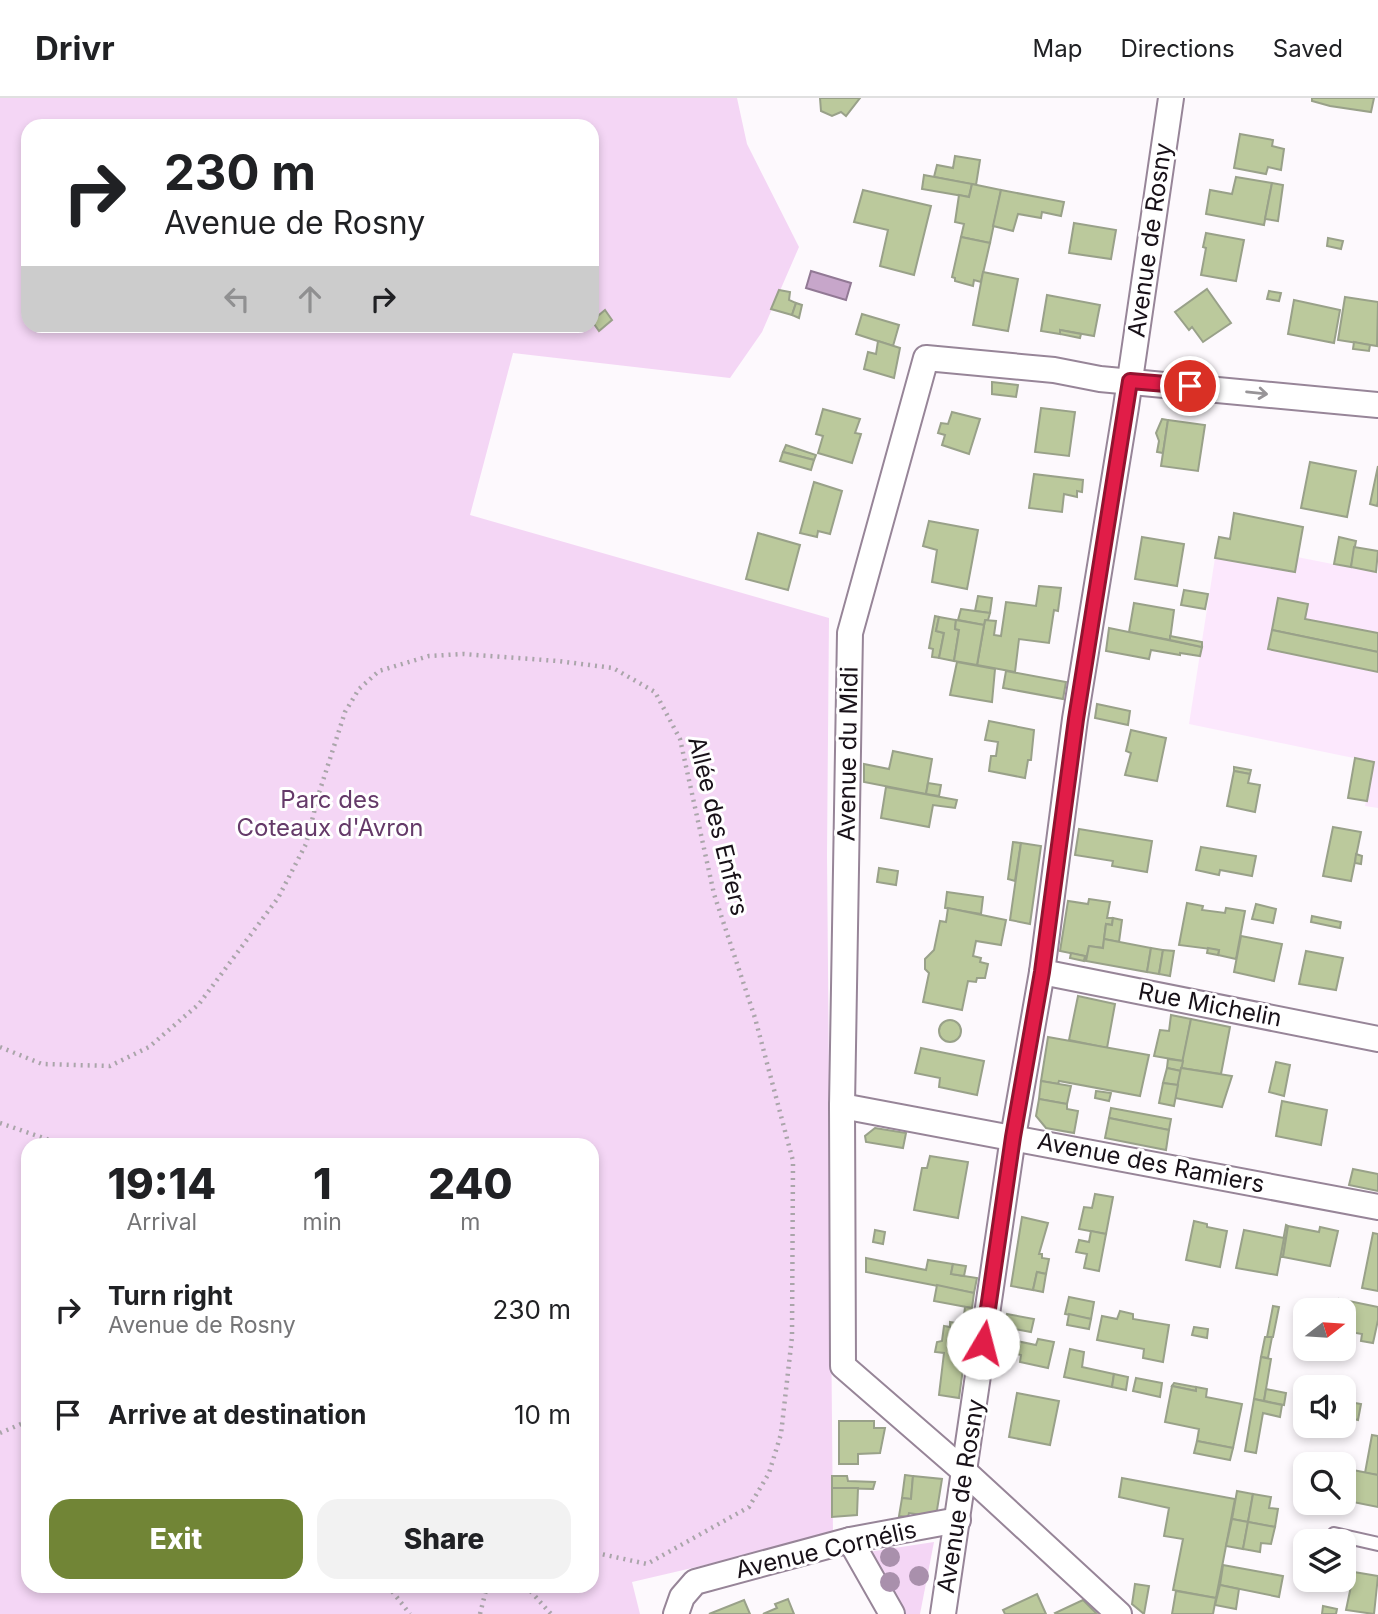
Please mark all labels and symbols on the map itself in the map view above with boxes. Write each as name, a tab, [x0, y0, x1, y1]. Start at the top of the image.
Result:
street label: Avenue de Rosny	[1122, 141, 1178, 339]
pin	[1160, 356, 1220, 416]
one-way arrow	[1245, 386, 1268, 399]
street label: Avenue du Midi	[831, 666, 864, 842]
street label: Allée des Enfers	[682, 733, 755, 918]
park label: Parc des Coteaux d'Avron	[237, 785, 423, 842]
street label: Rue Michelin	[1136, 976, 1284, 1033]
street label: Avenue des Ramiers	[1035, 1126, 1267, 1199]
north arrow	[1293, 1298, 1356, 1362]
position arrow	[946, 1306, 1020, 1380]
street label: Avenue de Rosny	[931, 1397, 990, 1595]
street label: Avenue Cornélis	[733, 1515, 919, 1584]

